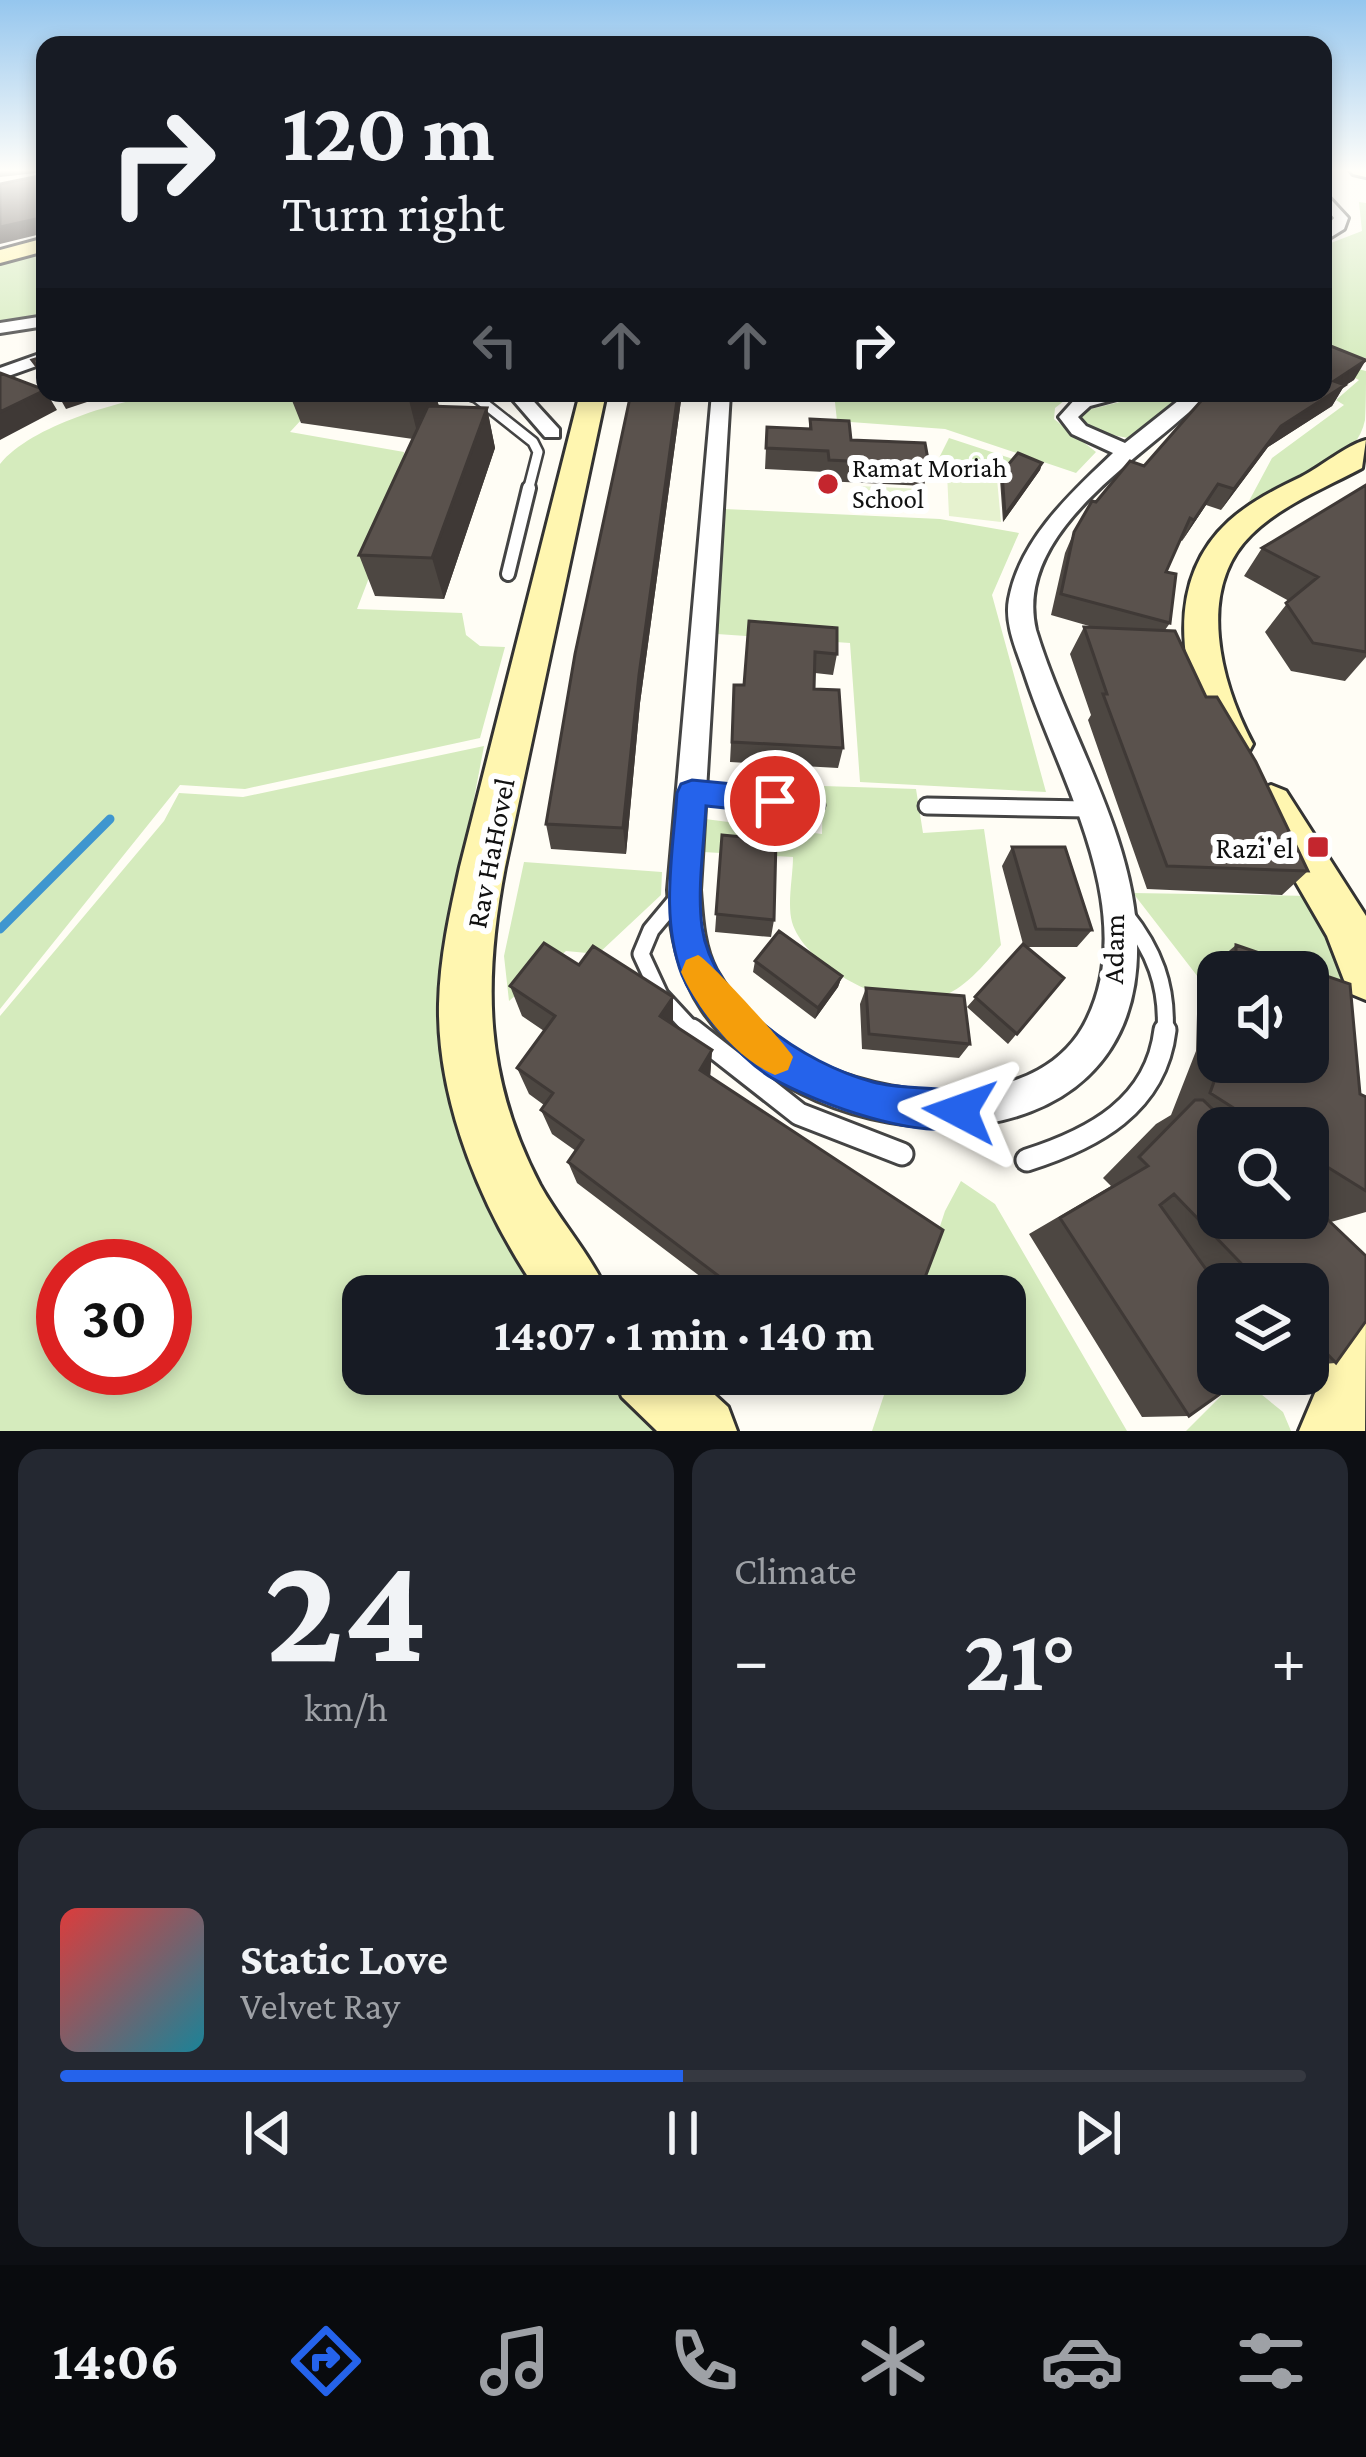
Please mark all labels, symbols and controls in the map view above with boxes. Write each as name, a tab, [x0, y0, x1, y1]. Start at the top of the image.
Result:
icon: right	[84, 84, 240, 240]
text: 120 m	[282, 85, 495, 178]
text: Turn right	[282, 183, 504, 243]
icon: left	[462, 312, 528, 378]
icon: ahead	[588, 312, 654, 378]
icon: ahead	[714, 312, 780, 378]
icon: right	[840, 312, 906, 378]
place label: Ramat Moriah School	[852, 453, 1007, 514]
marker: Ramat Moriah School	[815, 471, 841, 497]
pin	[724, 750, 826, 852]
icon: arrive	[742, 768, 808, 834]
street label: Rav HaHovel	[459, 775, 521, 931]
place label: Razi'el	[1215, 831, 1294, 864]
marker: Razi'el	[1305, 834, 1331, 860]
street label: Adam	[1096, 913, 1130, 985]
map controls	[1197, 951, 1329, 1395]
button: sound	[1197, 951, 1329, 1083]
position arrow	[897, 1048, 1023, 1174]
button: search	[1197, 1107, 1329, 1239]
speed limit sign: 30	[36, 1239, 192, 1395]
button: layers	[1197, 1263, 1329, 1395]
text: 14:07 · 1 min · 140 m	[494, 1310, 874, 1360]
text: 24	[264, 1521, 428, 1695]
text: Climate	[734, 1549, 857, 1592]
text: 21°	[964, 1609, 1076, 1709]
text: −	[734, 1623, 769, 1696]
text: +	[1271, 1623, 1306, 1696]
text: km/h	[304, 1686, 388, 1729]
text: Static Love	[240, 1934, 448, 1984]
text: Velvet Ray	[240, 1984, 400, 2027]
icon: previous	[235, 2100, 301, 2166]
icon: pause	[650, 2100, 716, 2166]
icon: next	[1065, 2100, 1131, 2166]
icon: directions	[284, 2319, 368, 2403]
icon: music	[473, 2319, 557, 2403]
icon: phone	[662, 2319, 746, 2403]
icon: climate	[851, 2319, 935, 2403]
icon: car	[1040, 2319, 1124, 2403]
icon: filters	[1229, 2319, 1313, 2403]
text: 14:06	[53, 2331, 179, 2391]

